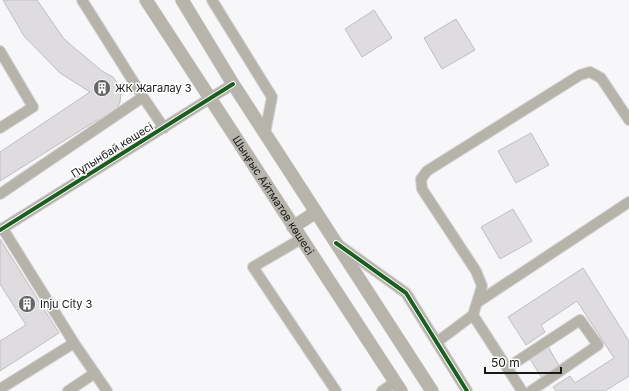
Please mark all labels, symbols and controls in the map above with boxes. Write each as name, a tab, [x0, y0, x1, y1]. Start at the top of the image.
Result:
building icon: ЖК Жагалау 3	[92, 78, 112, 98]
place label: ЖК Жагалау 3	[115, 81, 192, 95]
street label: Пұлынбай көшесі	[68, 119, 156, 181]
street label: Шыңғыс Айтматов көшесі	[229, 133, 317, 257]
building icon: Inju City 3	[17, 294, 37, 314]
place label: Inju City 3	[40, 297, 93, 311]
scale bar	[485, 349, 561, 375]
text: 50 m	[491, 355, 520, 370]

